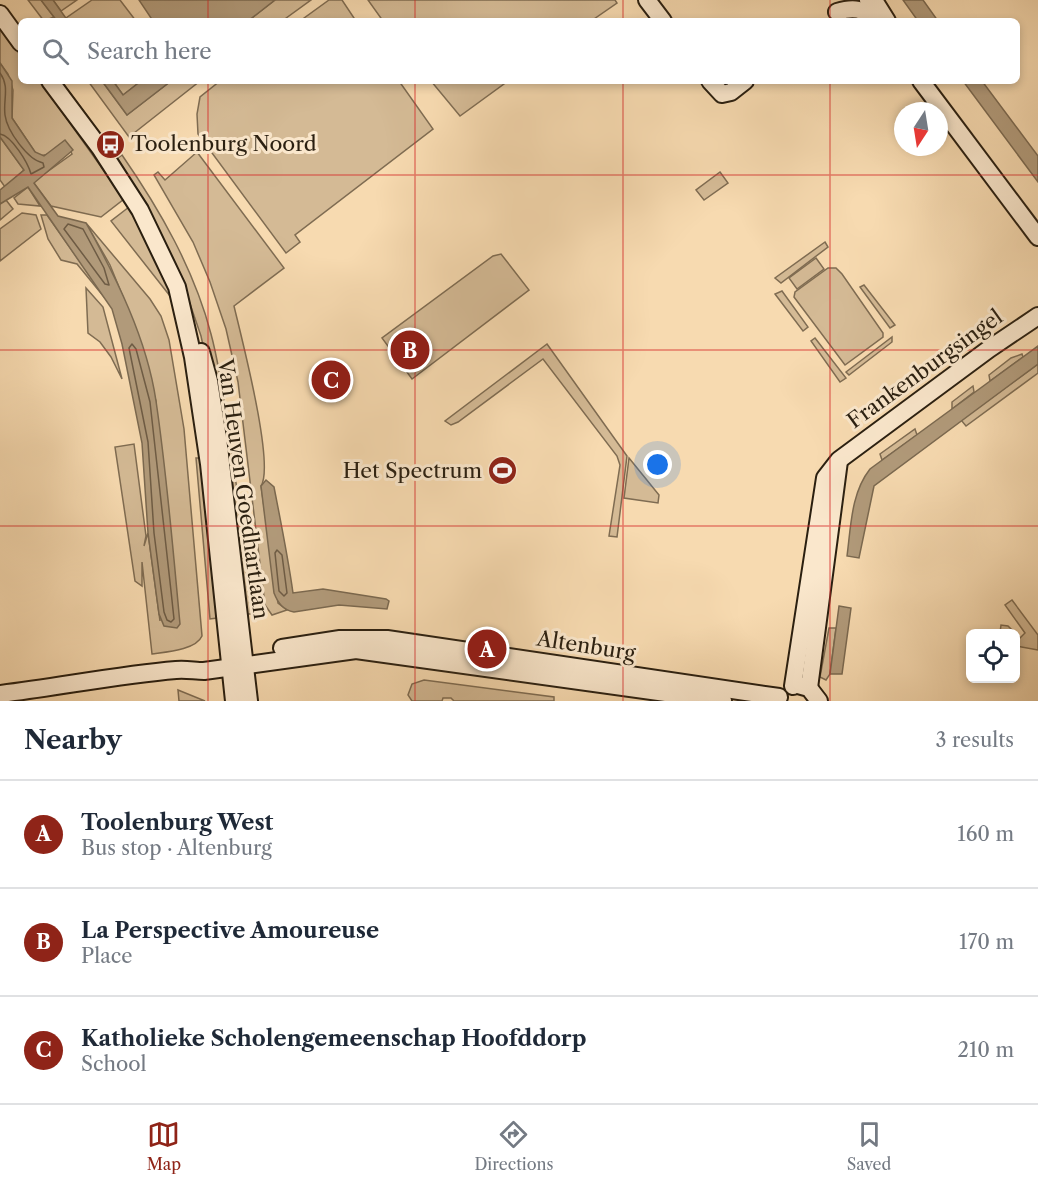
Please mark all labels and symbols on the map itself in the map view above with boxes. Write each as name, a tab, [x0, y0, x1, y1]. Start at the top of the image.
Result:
north arrow	[894, 102, 948, 156]
bus stop icon: Toolenburg Noord	[94, 128, 126, 160]
place label: Toolenburg Noord	[131, 131, 317, 156]
street label: Frankenburgsingel	[842, 304, 1007, 433]
pin: B	[390, 328, 430, 372]
street label: Van Heuven Goedhartlaan	[213, 356, 274, 621]
pin: C	[312, 358, 350, 403]
your location	[643, 450, 672, 479]
sports icon: Het Spectrum	[487, 455, 519, 487]
place label: Het Spectrum	[343, 458, 482, 483]
street label: Altenburg	[534, 625, 638, 666]
pin: A	[468, 626, 506, 672]

